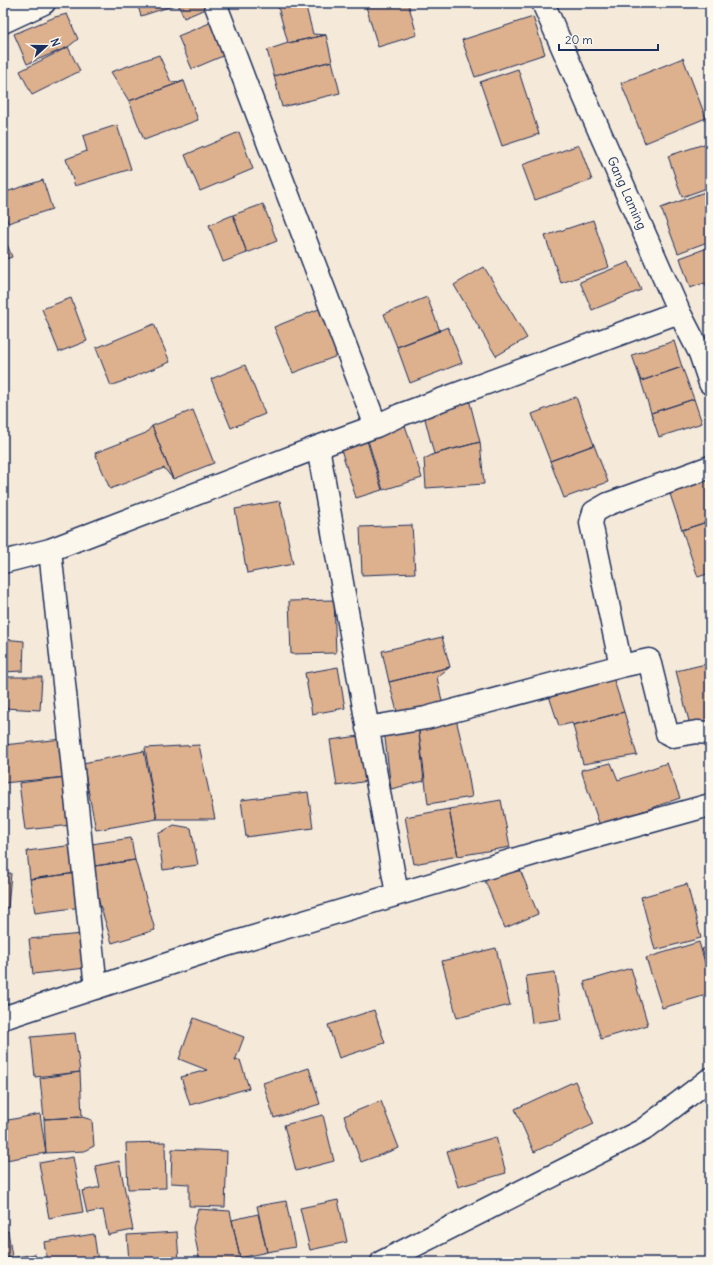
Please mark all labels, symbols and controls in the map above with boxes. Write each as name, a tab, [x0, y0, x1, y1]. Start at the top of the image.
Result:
north arrow	[26, 26, 66, 66]
scale bar	[559, 26, 658, 52]
text: 20 m	[565, 32, 593, 47]
text: N	[47, 36, 63, 48]
street label: Gang Laming	[603, 154, 651, 232]

